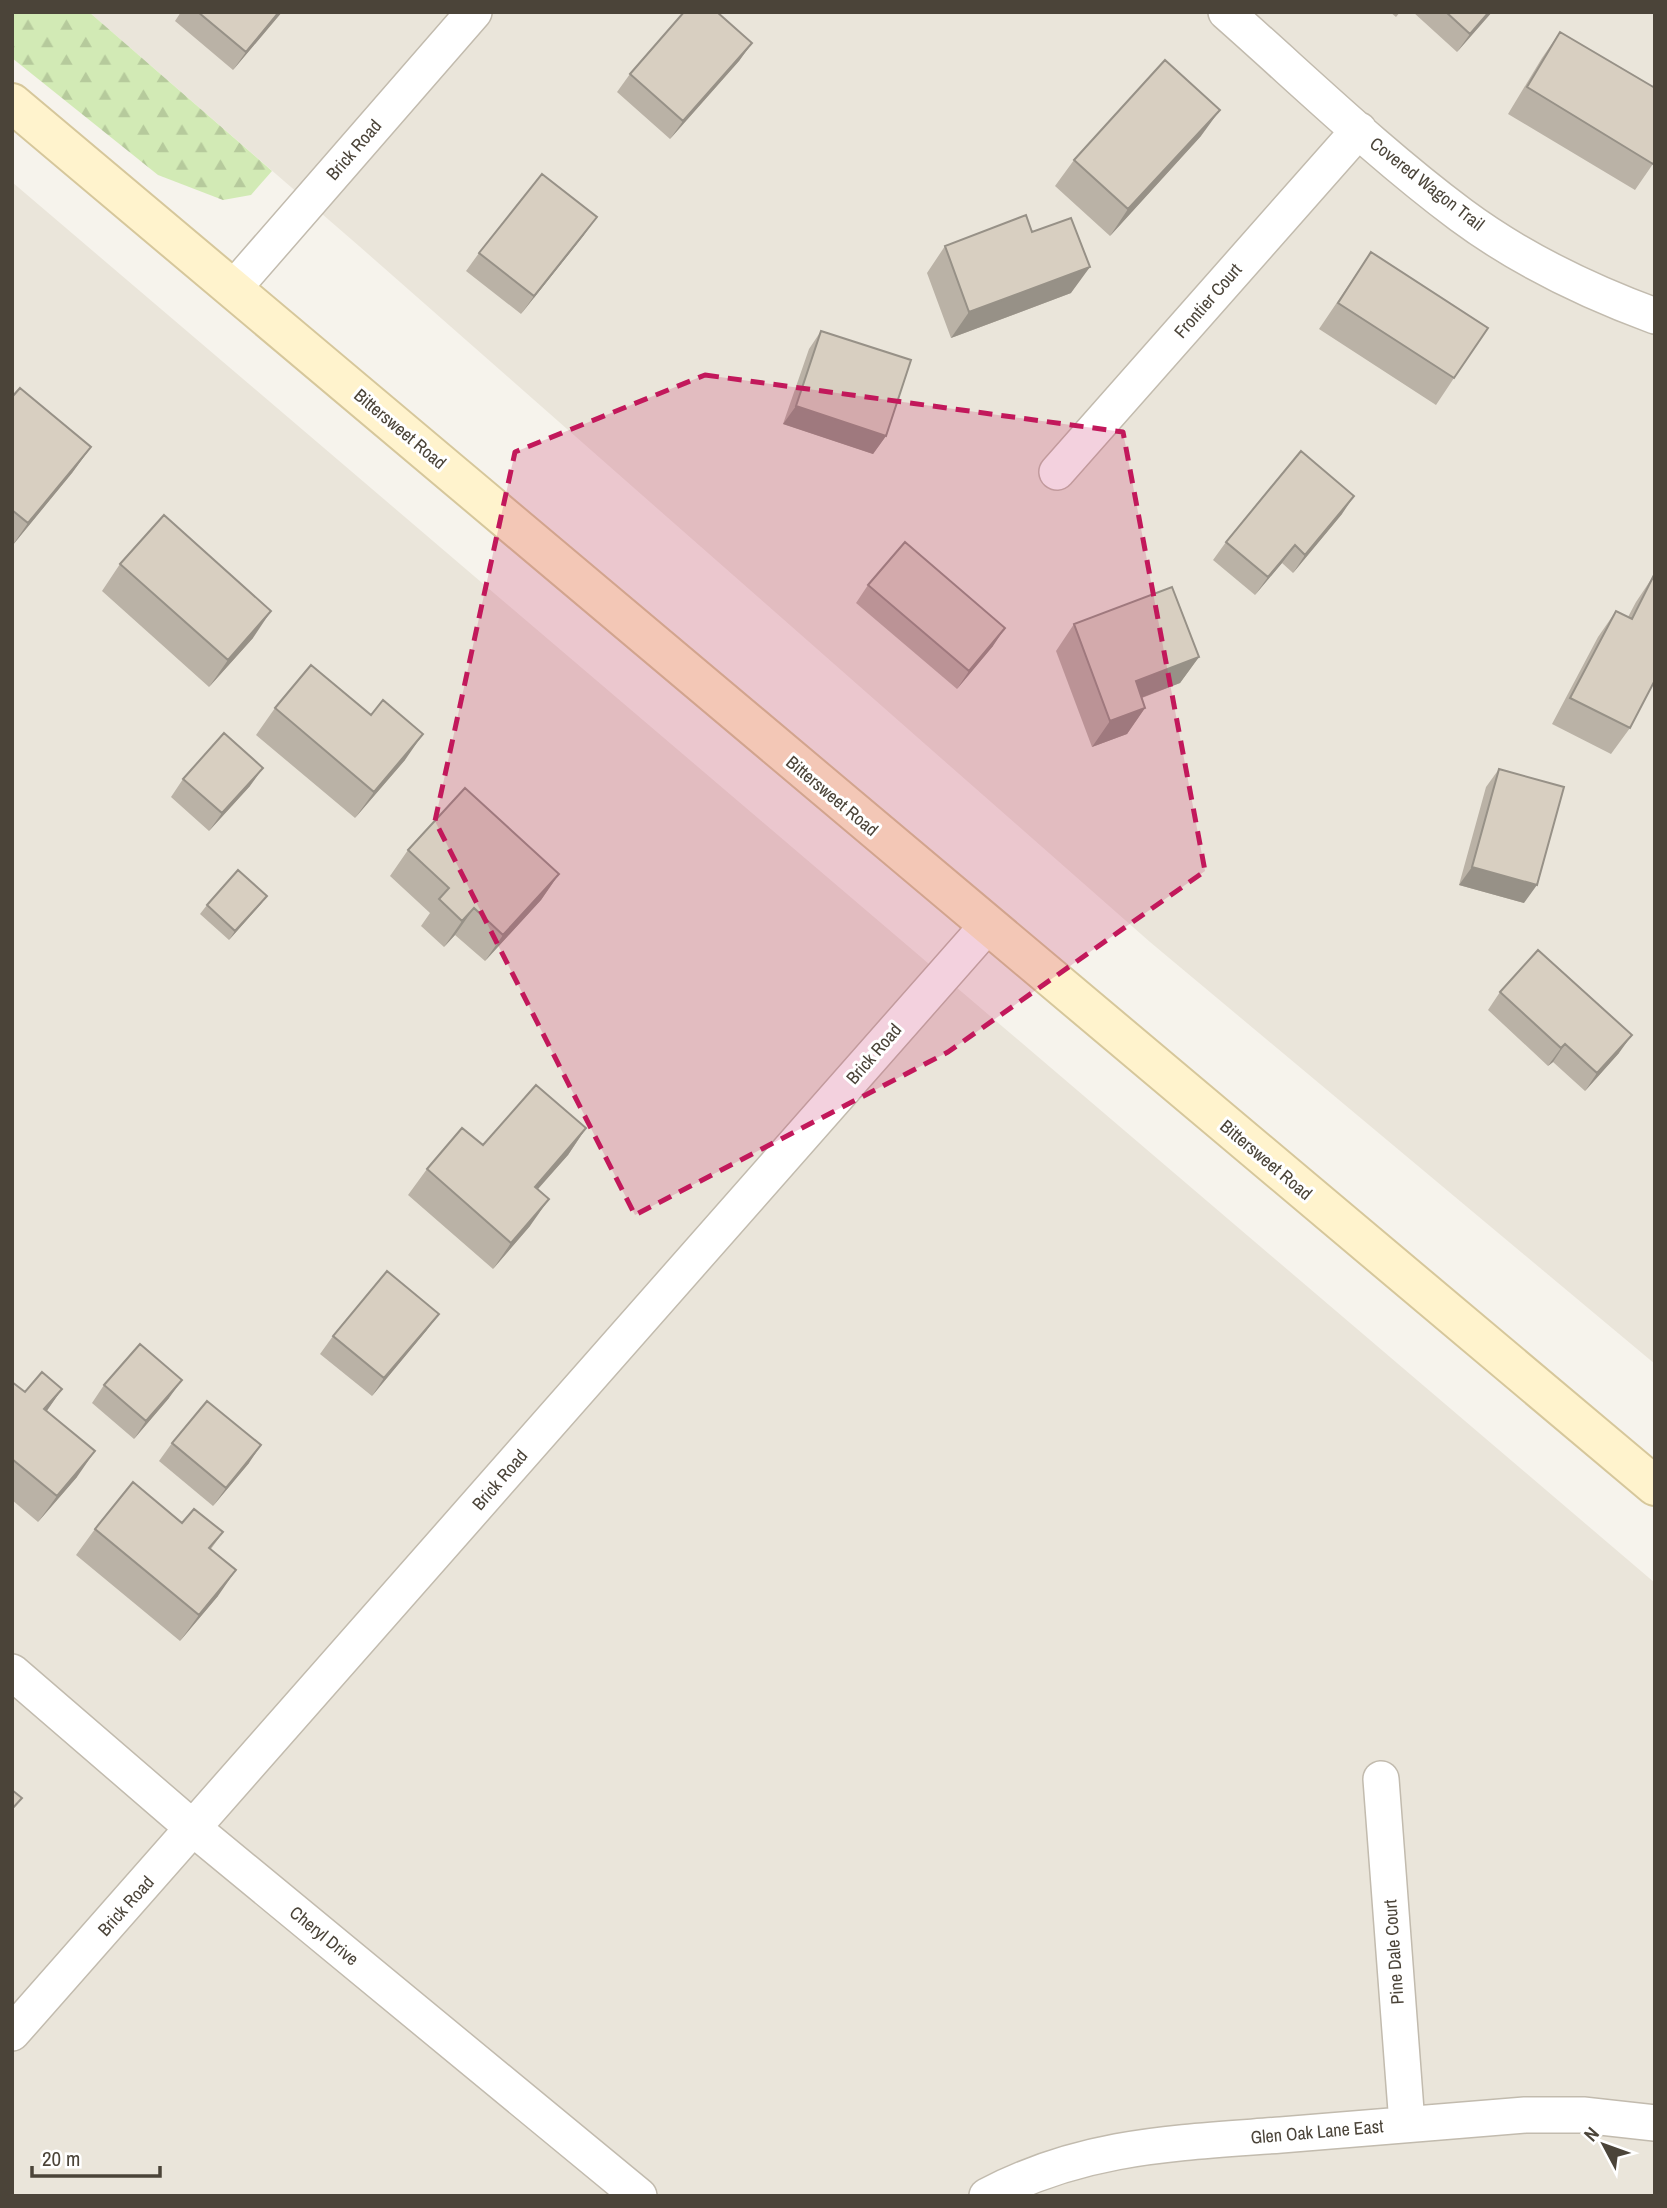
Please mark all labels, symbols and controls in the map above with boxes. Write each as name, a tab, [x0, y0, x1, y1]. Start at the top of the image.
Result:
street label: Brick Road	[320, 114, 387, 185]
street label: Covered Wagon Trail	[1365, 131, 1490, 236]
street label: Frontier Court	[1168, 258, 1247, 344]
street label: Bittersweet Road	[349, 383, 452, 475]
street label: Bittersweet Road	[781, 750, 884, 842]
street label: Brick Road	[840, 1018, 907, 1089]
street label: Bittersweet Road	[1215, 1114, 1318, 1206]
street label: Brick Road	[466, 1444, 533, 1515]
street label: Brick Road	[92, 1870, 159, 1941]
street label: Pine Dale Court	[1377, 1899, 1410, 2005]
street label: Cheryl Drive	[285, 1900, 364, 1971]
north arrow	[1569, 2110, 1639, 2180]
street label: Glen Oak Lane East	[1250, 2113, 1384, 2150]
text: N	[1578, 2121, 1605, 2147]
scale bar	[32, 2134, 159, 2178]
text: 20 m	[42, 2144, 80, 2173]

